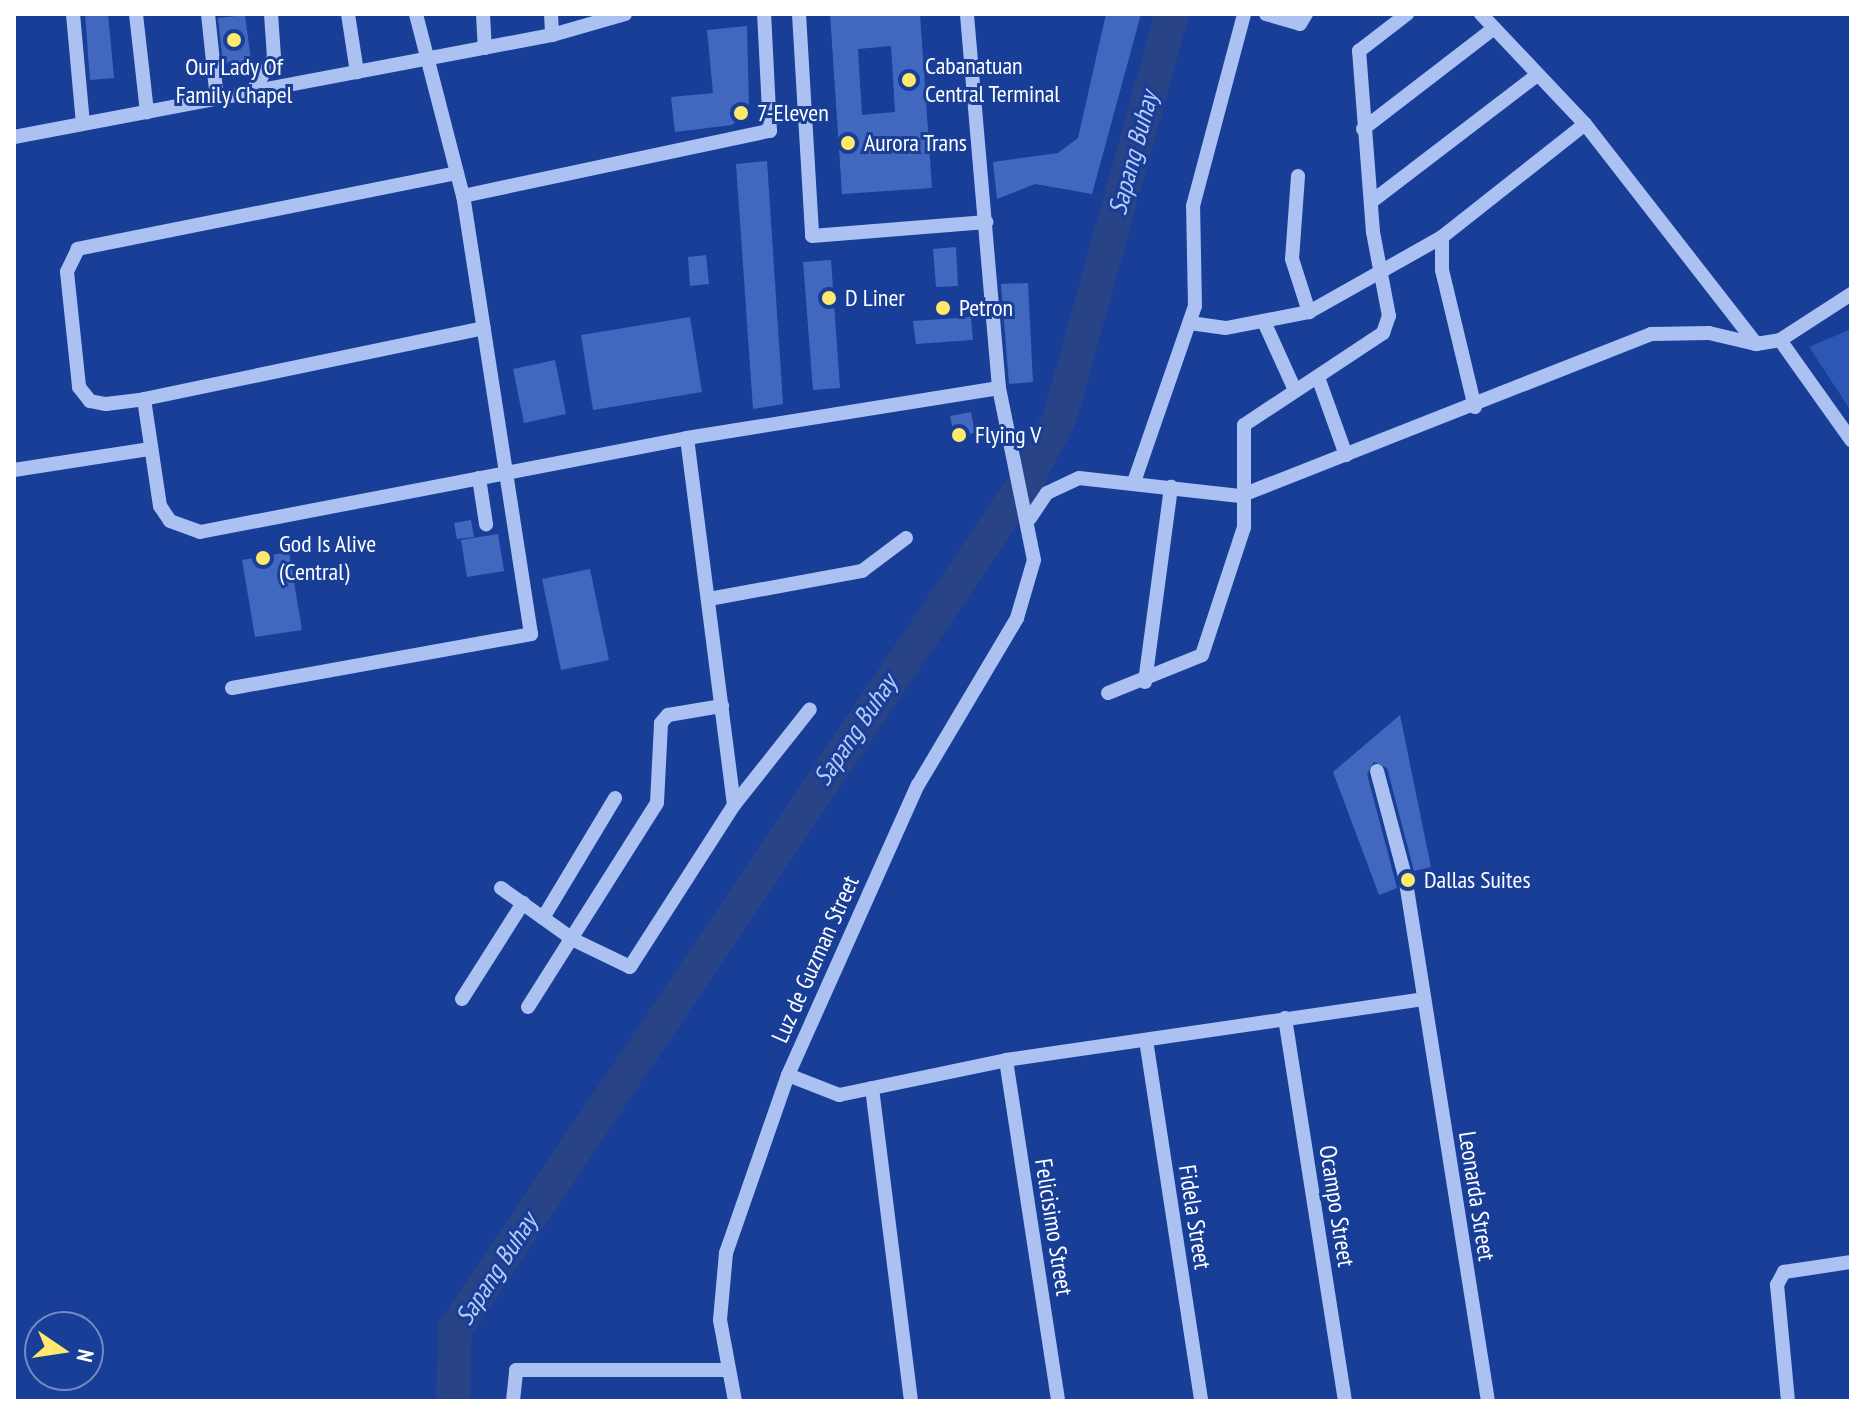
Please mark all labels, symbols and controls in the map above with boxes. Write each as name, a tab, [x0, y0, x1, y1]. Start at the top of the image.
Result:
marker: Our Lady Of Family Chapel	[225, 31, 243, 49]
place label: Cabanatuan Central Terminal	[925, 52, 1061, 108]
place label: Our Lady Of Family Chapel	[175, 53, 293, 109]
marker: Cabanatuan Central Terminal	[900, 71, 918, 89]
water label: Sapang Buhay	[1102, 88, 1164, 218]
place label: 7-Eleven	[757, 99, 829, 127]
marker: 7-Eleven	[732, 104, 750, 122]
place label: Aurora Trans	[864, 129, 967, 157]
marker: Aurora Trans	[839, 134, 857, 152]
place label: D Liner	[845, 284, 905, 312]
marker: D Liner	[820, 289, 838, 307]
place label: Petron	[959, 294, 1013, 322]
marker: Petron	[934, 299, 952, 317]
place label: Flying V	[975, 421, 1042, 449]
marker: Flying V	[950, 426, 968, 444]
place label: God Is Alive (Central)	[279, 530, 377, 586]
marker: God Is Alive (Central)	[254, 549, 272, 567]
water label: Sapang Buhay	[807, 669, 903, 791]
place label: Dallas Suites	[1424, 866, 1531, 894]
street label: Luz de Guzman Street	[765, 871, 865, 1047]
marker: Dallas Suites	[1399, 871, 1417, 889]
street label: Leonarda Street	[1453, 1129, 1501, 1263]
street label: Ocampo Street	[1313, 1143, 1361, 1269]
street label: Felicisimo Street	[1029, 1156, 1079, 1298]
street label: Fidela Street	[1173, 1163, 1217, 1271]
water label: Sapang Buhay	[448, 1207, 544, 1331]
north arrow	[24, 1311, 104, 1391]
text: N	[70, 1347, 100, 1365]

